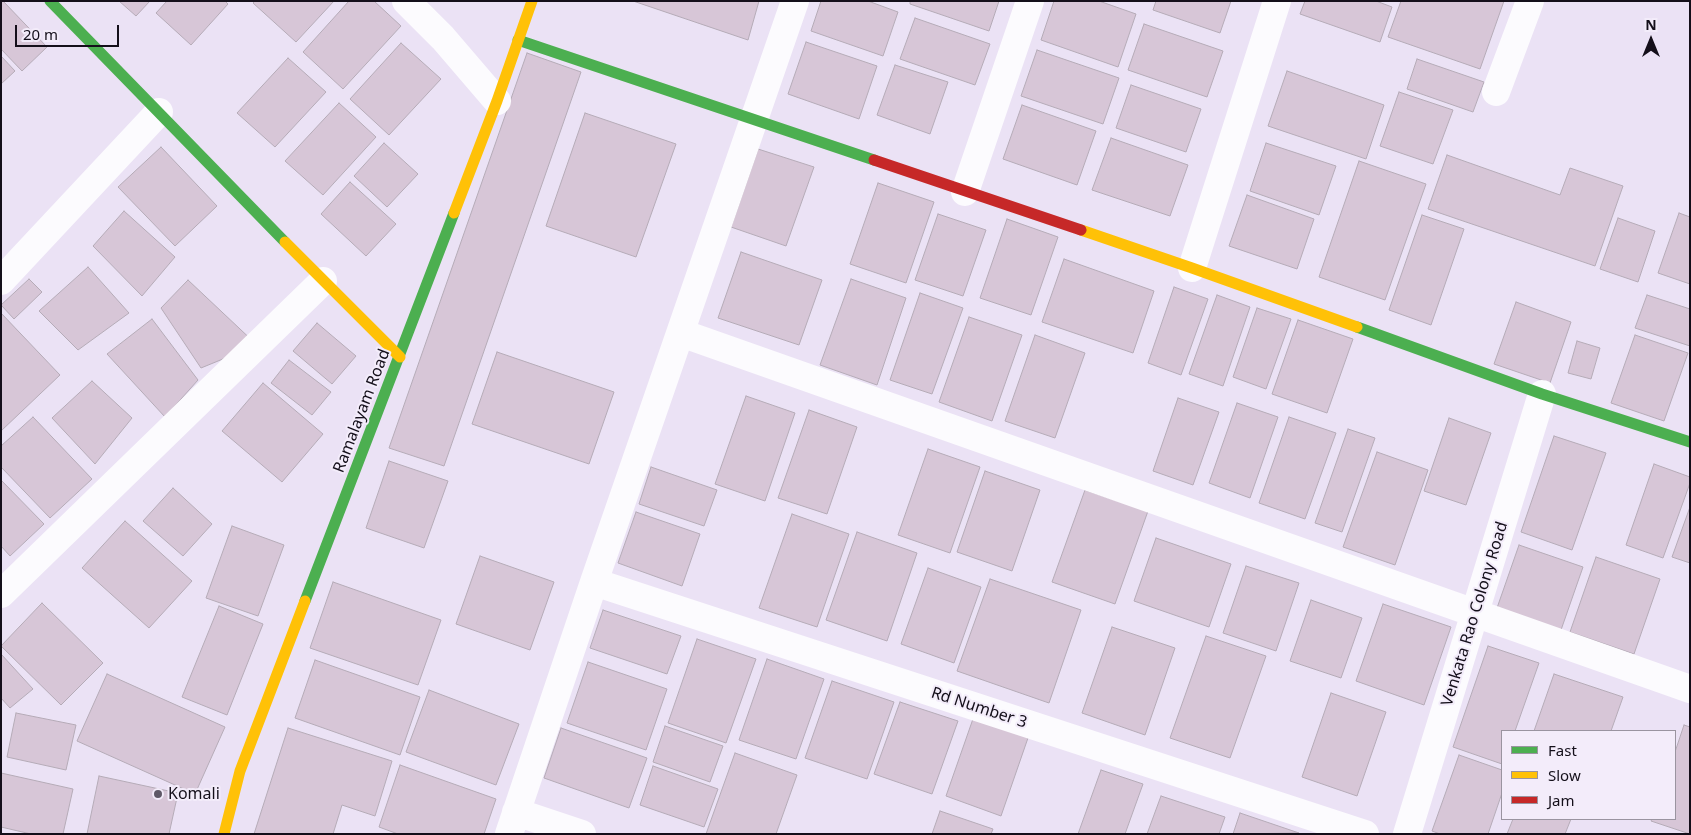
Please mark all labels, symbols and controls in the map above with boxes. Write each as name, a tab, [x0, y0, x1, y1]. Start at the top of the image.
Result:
scale bar	[18, 15, 121, 47]
north arrow	[1626, 15, 1676, 65]
text: N	[1645, 15, 1657, 34]
text: 20 m	[23, 24, 58, 44]
street label: Ramalayam Road	[330, 347, 394, 475]
street label: Venkata Rao Colony Road	[1438, 520, 1512, 708]
street label: Rd Number 3	[929, 683, 1029, 733]
legend	[1501, 730, 1676, 820]
text: Fast	[1548, 740, 1577, 760]
text: Slow	[1548, 765, 1581, 785]
place label: Komali	[168, 784, 220, 804]
marker: Komali	[152, 788, 164, 800]
text: Jam	[1548, 790, 1575, 810]

